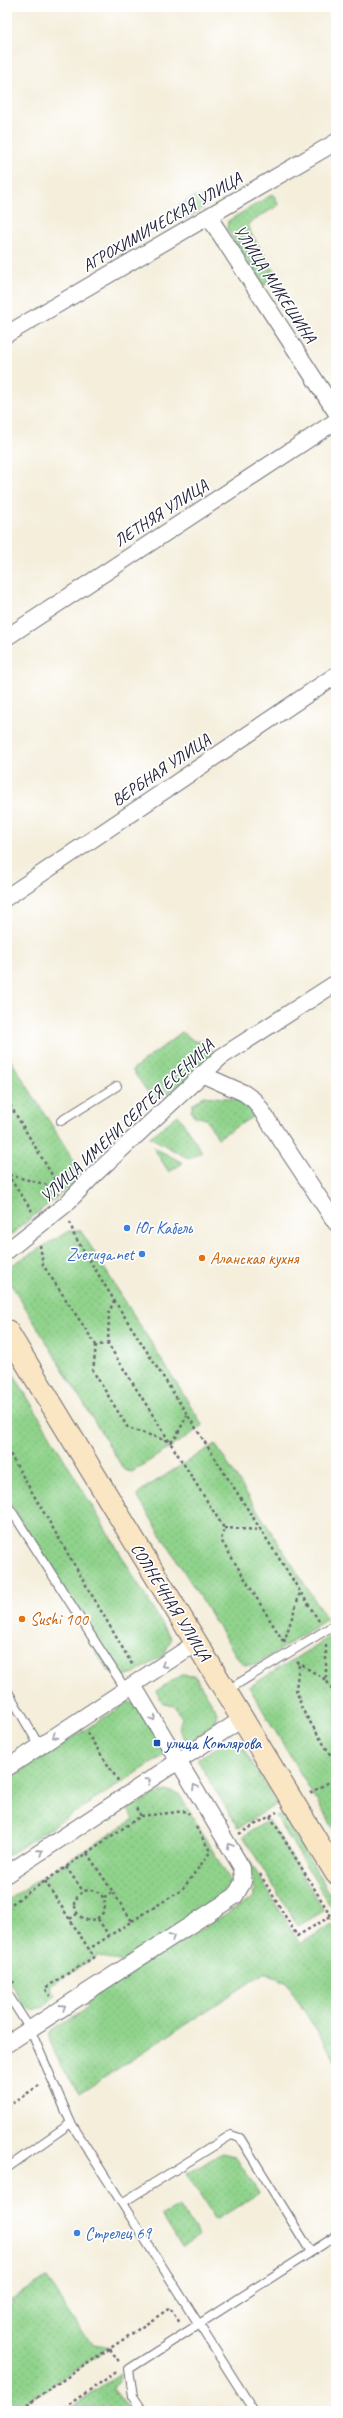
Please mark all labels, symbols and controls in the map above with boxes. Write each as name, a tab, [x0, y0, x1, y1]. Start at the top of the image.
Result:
street label: АГРОХИМИЧЕСКАЯ УЛИЦА	[79, 167, 247, 276]
street label: УЛИЦА МИКЕШИНА	[229, 221, 322, 348]
street label: ЛЕТНЯЯ УЛИЦА	[110, 475, 212, 551]
street label: ВЕРБНАЯ УЛИЦА	[108, 729, 215, 811]
street label: УЛИЦА ИМЕНИ СЕРГЕЯ ЕСЕНИНА	[36, 1034, 219, 1207]
place label: Юг Кабель	[135, 1218, 194, 1239]
marker: Юг Кабель	[122, 1223, 132, 1233]
place label: Zveruga.net	[67, 1244, 136, 1265]
place label: Аланская кухня	[210, 1248, 300, 1269]
marker: Zveruga.net	[137, 1249, 147, 1259]
marker: Аланская кухня	[197, 1253, 207, 1263]
street label: СОЛНЕЧНАЯ УЛИЦА	[126, 1539, 216, 1666]
place label: Sushi 100	[30, 1609, 89, 1630]
marker: Sushi 100	[17, 1614, 27, 1624]
one-way arrow	[161, 1660, 168, 1668]
one-way arrow	[149, 1714, 156, 1721]
one-way arrow	[53, 1732, 60, 1739]
place label: улица Котлярова	[164, 1733, 263, 1754]
marker: улица Котлярова	[152, 1738, 162, 1748]
one-way arrow	[144, 1778, 151, 1786]
one-way arrow	[192, 1784, 199, 1791]
one-way arrow	[227, 1843, 234, 1850]
one-way arrow	[35, 1850, 42, 1857]
one-way arrow	[168, 1934, 175, 1942]
one-way arrow	[59, 2005, 66, 2012]
place label: Стрелец 69	[85, 2223, 153, 2244]
marker: Стрелец 69	[72, 2228, 82, 2238]

